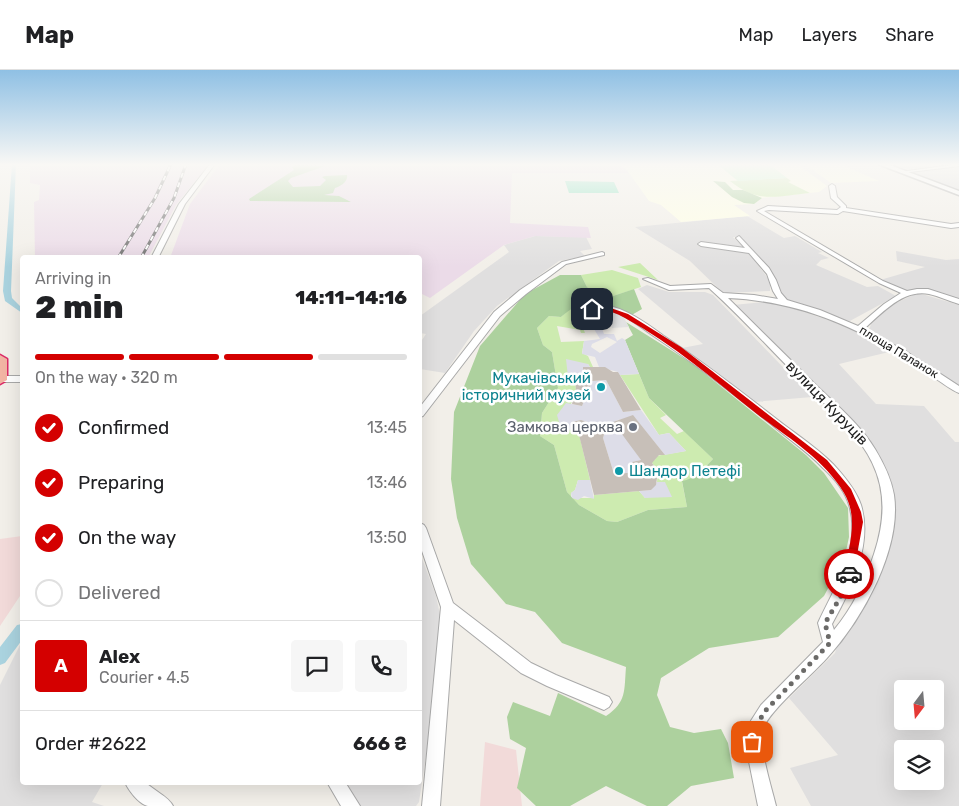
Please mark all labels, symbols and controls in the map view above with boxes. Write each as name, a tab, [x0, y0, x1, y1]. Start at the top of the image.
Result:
text: Map	[25, 21, 74, 49]
text: Map	[739, 24, 774, 46]
text: Layers	[802, 24, 857, 46]
text: Share	[885, 24, 934, 46]
text: Arriving in	[35, 269, 111, 288]
text: 14:11–14:16	[295, 286, 407, 309]
text: 2 min	[35, 288, 124, 326]
pin	[571, 288, 613, 330]
icon: home	[578, 295, 606, 323]
street label: площа Паланок	[857, 323, 942, 381]
street label: вулиця Куруців	[782, 357, 872, 449]
text: On the way · 320 m	[35, 368, 178, 387]
place label: Мукачівський історичний музей	[462, 369, 591, 404]
marker: Мукачівський історичний музей	[595, 381, 607, 393]
icon: check	[35, 414, 63, 442]
text: Confirmed	[78, 416, 169, 439]
text: 13:45	[367, 418, 407, 437]
place label: Замкова церква	[507, 418, 623, 436]
marker: Замкова церква	[627, 421, 639, 433]
place label: Шандор Петефі	[629, 462, 741, 480]
marker: Шандор Петефі	[613, 465, 625, 477]
icon: check	[35, 469, 63, 497]
text: Preparing	[78, 471, 164, 494]
text: 13:46	[367, 473, 407, 492]
icon: check	[35, 524, 63, 552]
text: On the way	[78, 526, 176, 549]
text: 13:50	[367, 528, 407, 547]
courier	[824, 549, 874, 599]
icon: car	[835, 560, 863, 588]
text: Delivered	[78, 581, 161, 604]
button: chat	[291, 640, 343, 692]
button: phone	[355, 640, 407, 692]
text: Alex	[99, 645, 140, 668]
text: A	[54, 654, 68, 677]
text: Courier · 4.5	[99, 668, 189, 687]
north arrow	[894, 680, 944, 730]
map controls	[894, 680, 944, 790]
pin	[731, 721, 773, 763]
icon: bag	[738, 728, 766, 756]
text: Order #2622	[35, 732, 146, 755]
text: 666 ₴	[353, 732, 407, 755]
button: layers	[894, 740, 944, 790]

